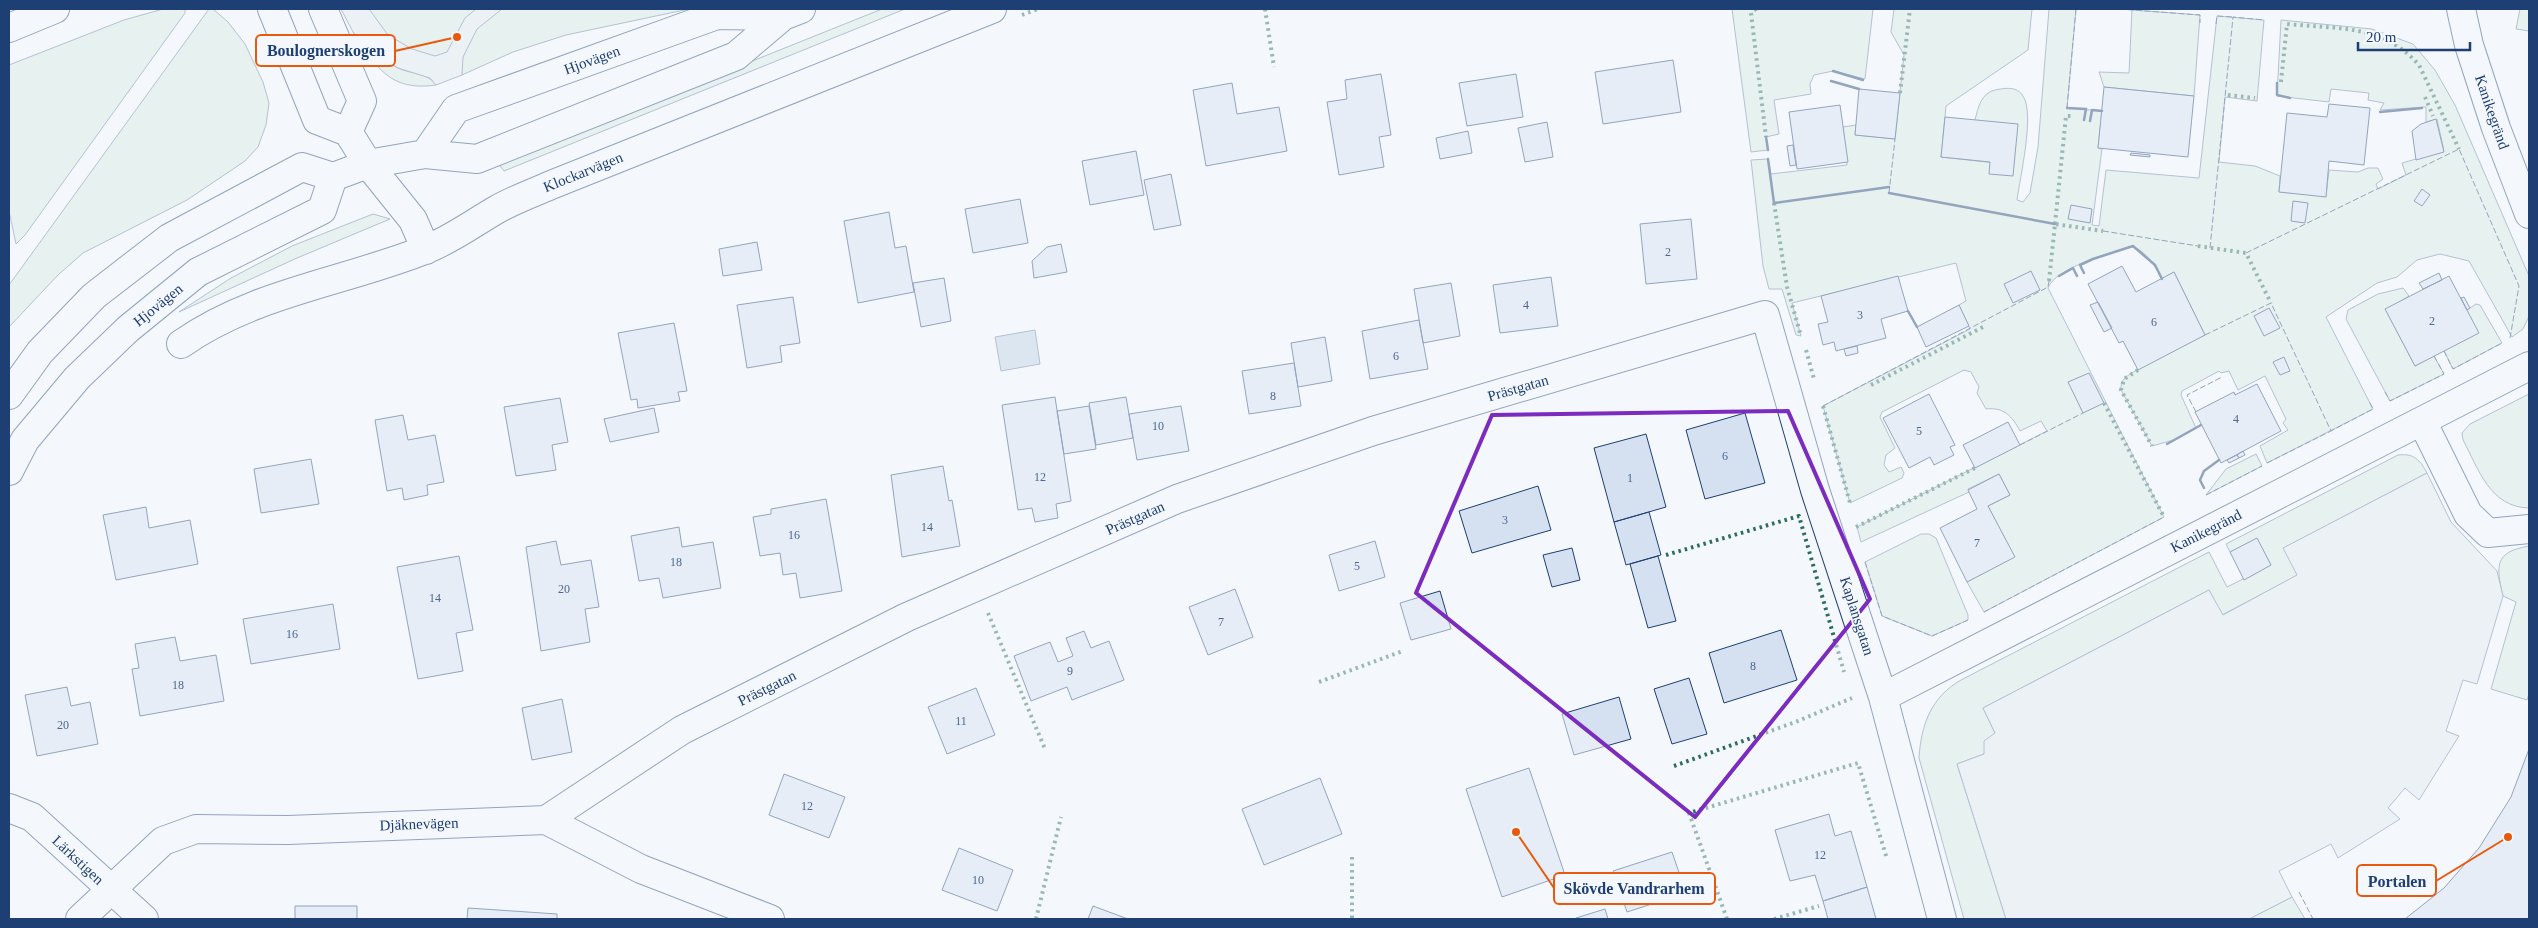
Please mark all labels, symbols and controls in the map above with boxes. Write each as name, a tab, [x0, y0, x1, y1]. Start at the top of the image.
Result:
scale bar	[2358, 20, 2470, 52]
text: 20 m	[2366, 29, 2397, 45]
callout: Boulognerskogen	[256, 35, 395, 66]
text: Boulognerskogen	[267, 42, 385, 60]
street label: Hjovägen	[562, 42, 623, 77]
street label: Kanikegränd	[2472, 73, 2512, 152]
street label: Klockarvägen	[541, 149, 625, 195]
house number: 2	[1665, 245, 1671, 259]
street label: Hjovägen	[130, 280, 186, 330]
house number: 4	[1523, 298, 1529, 312]
house number: 3	[1857, 308, 1863, 322]
house number: 2	[2429, 314, 2435, 328]
house number: 6	[2151, 315, 2157, 329]
house number: 6	[1393, 349, 1399, 363]
street label: Prästgatan	[1486, 372, 1551, 404]
house number: 8	[1270, 389, 1276, 403]
house number: 4	[2233, 412, 2239, 426]
house number: 10	[1152, 419, 1164, 433]
house number: 5	[1916, 424, 1922, 438]
house number: 6	[1722, 449, 1728, 463]
house number: 12	[1034, 470, 1046, 484]
house number: 1	[1627, 471, 1633, 485]
street label: Prästgatan	[1103, 498, 1167, 538]
street label: Kanikegränd	[2168, 506, 2245, 556]
house number: 3	[1502, 513, 1508, 527]
house number: 14	[921, 520, 933, 534]
house number: 16	[788, 528, 800, 542]
house number: 7	[1974, 536, 1980, 550]
house number: 18	[670, 555, 682, 569]
house number: 5	[1354, 559, 1360, 573]
street label: Kaplansgatan	[1837, 575, 1877, 658]
house number: 20	[558, 582, 570, 596]
house number: 14	[429, 591, 441, 605]
house number: 7	[1218, 615, 1224, 629]
house number: 16	[286, 627, 298, 641]
house number: 8	[1750, 659, 1756, 673]
house number: 9	[1067, 664, 1073, 678]
street label: Prästgatan	[735, 667, 799, 709]
house number: 18	[172, 678, 184, 692]
house number: 11	[955, 714, 967, 728]
house number: 20	[57, 718, 69, 732]
house number: 12	[801, 799, 813, 813]
street label: Djäknevägen	[379, 815, 459, 833]
street label: Lärkstigen	[49, 832, 107, 888]
house number: 12	[1814, 848, 1826, 862]
callout: Portalen	[2357, 865, 2436, 896]
house number: 10	[972, 873, 984, 887]
callout: Skövde Vandrarhem	[1554, 873, 1715, 904]
text: Portalen	[2368, 873, 2426, 890]
text: Skövde Vandrarhem	[1564, 880, 1705, 897]

